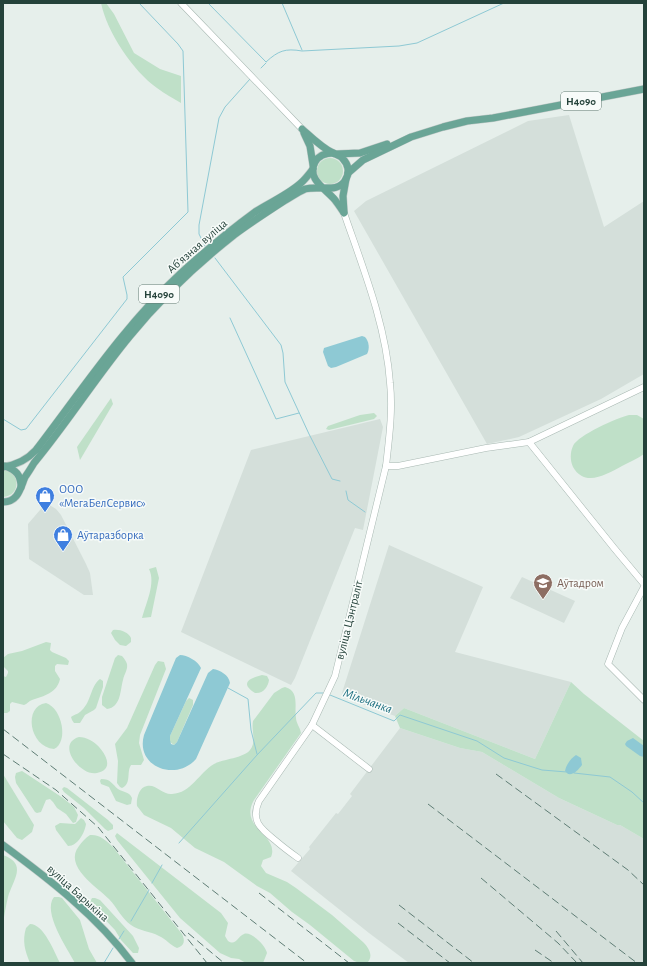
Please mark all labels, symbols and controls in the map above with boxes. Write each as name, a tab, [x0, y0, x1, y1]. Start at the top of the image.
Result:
road number: Н4090	[561, 92, 601, 110]
street label: Абʼязная вуліца	[165, 217, 230, 276]
road number: Н4090	[139, 285, 179, 303]
place label: ООО «МегаБелСервис»	[59, 483, 146, 509]
shop icon: ООО «МегаБелСервис»	[34, 485, 56, 513]
shop icon: Аўтаразборка	[52, 524, 74, 552]
place label: Аўтаразборка	[77, 529, 144, 542]
school or university icon: Аўтадром	[532, 572, 554, 600]
place label: Аўтадром	[557, 577, 604, 590]
street label: вуліца Цэнтраліт	[333, 579, 366, 661]
water label: Мільчанка	[341, 687, 394, 716]
street label: вуліца Барыкіна	[44, 862, 112, 925]

